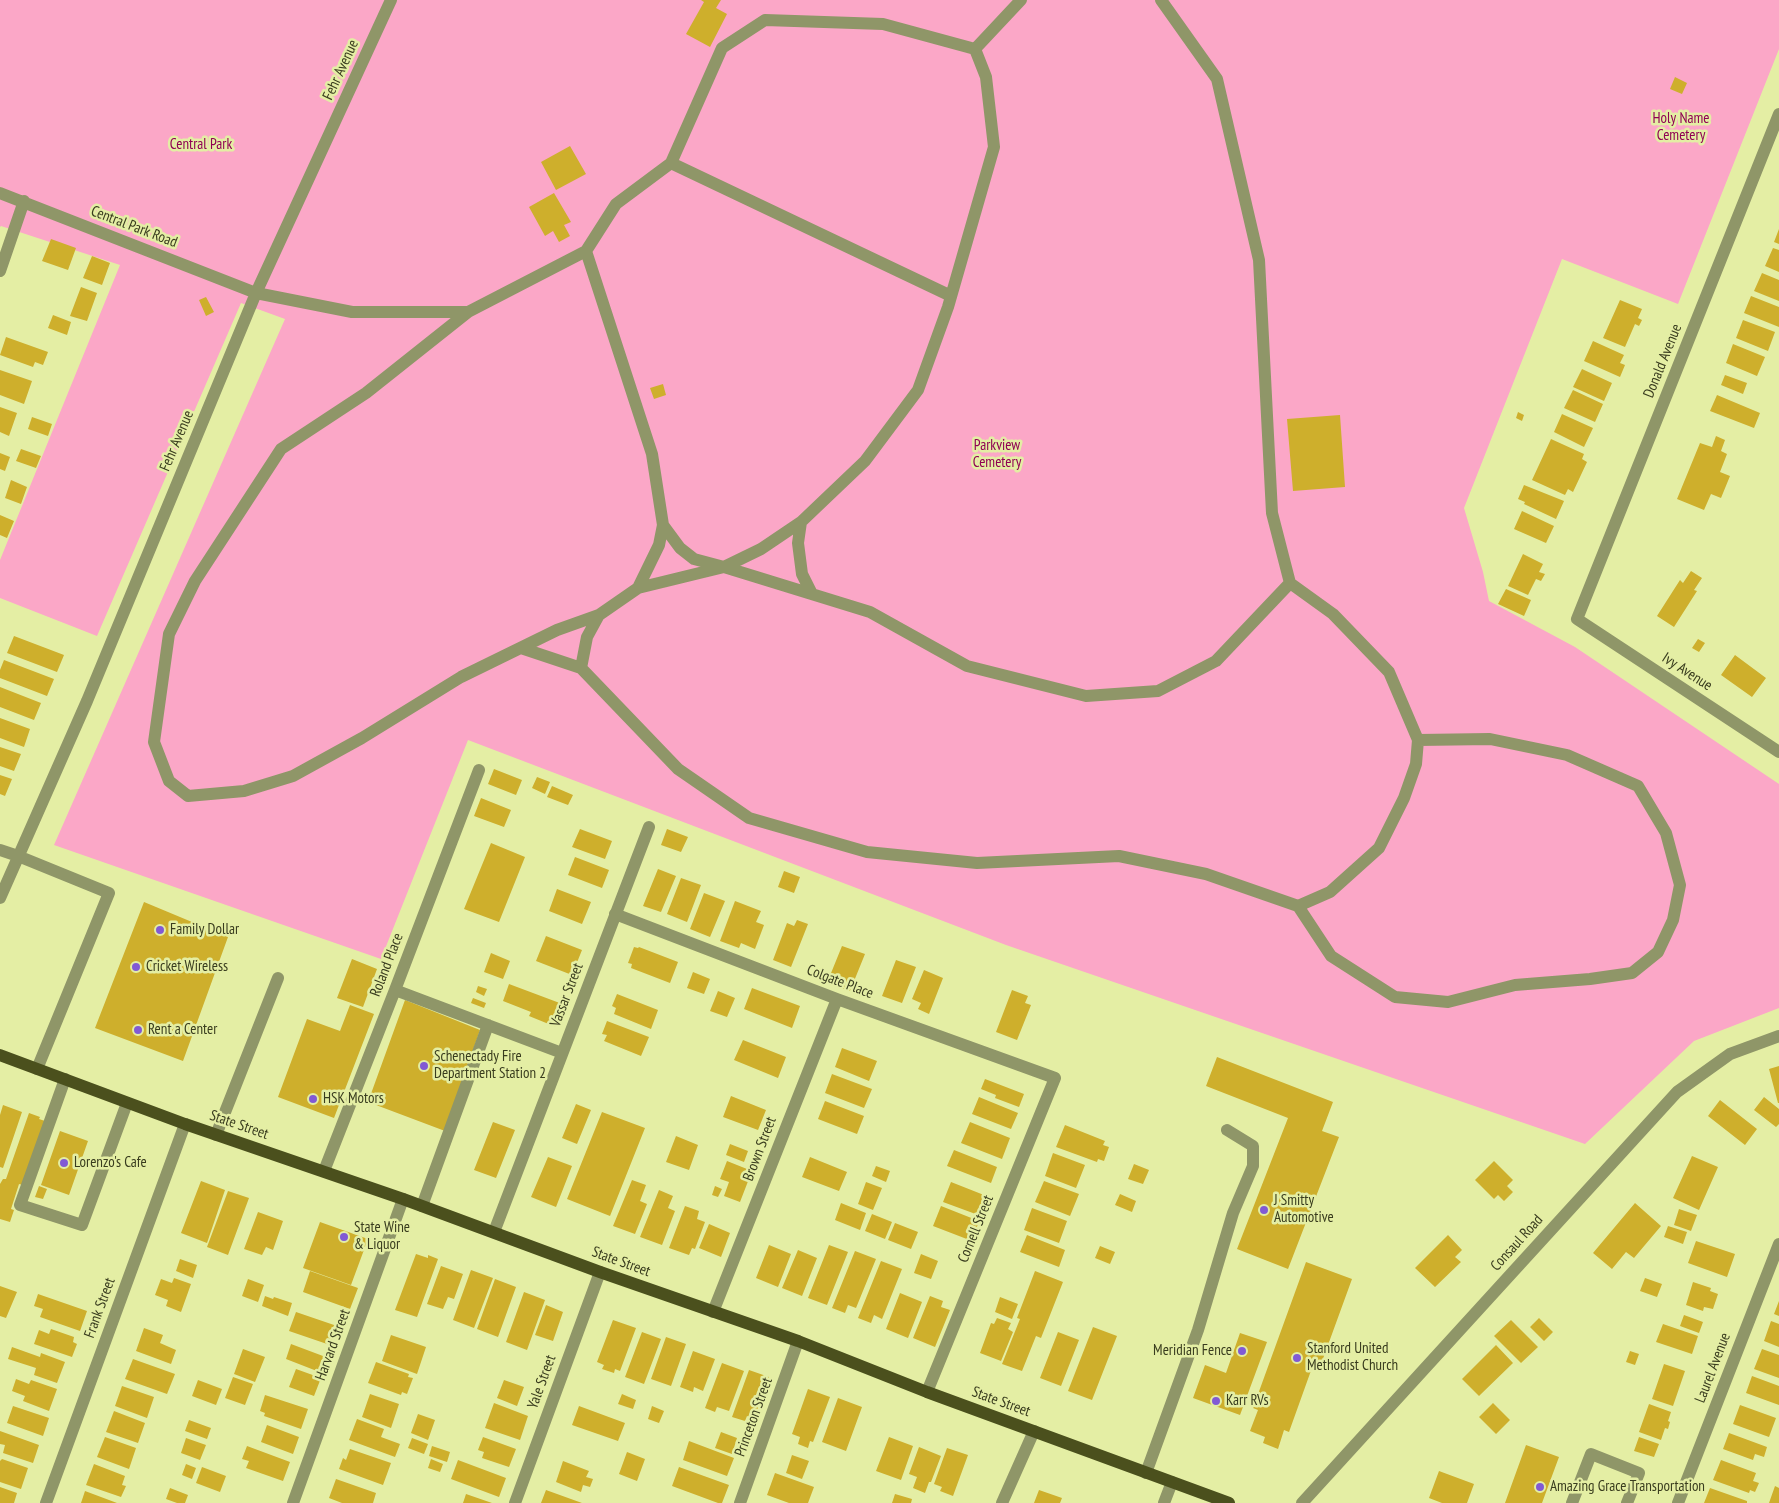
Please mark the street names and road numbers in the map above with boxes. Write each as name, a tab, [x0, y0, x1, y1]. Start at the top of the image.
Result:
street label: Fehr Avenue	[319, 37, 363, 103]
street label: Central Park Road	[88, 202, 180, 252]
street label: Donald Avenue	[1640, 321, 1686, 401]
street label: Fehr Avenue	[156, 408, 198, 474]
street label: Ivy Avenue	[1659, 649, 1715, 695]
street label: Roland Place	[367, 931, 407, 999]
street label: Vassar Street	[547, 961, 587, 1029]
street label: Colgate Place	[804, 961, 876, 1003]
street label: State Street	[207, 1107, 271, 1143]
street label: Brown Street	[740, 1114, 780, 1184]
street label: Cornell Street	[954, 1193, 998, 1265]
street label: Consaul Road	[1487, 1211, 1547, 1275]
street label: State Street	[589, 1243, 653, 1281]
street label: Frank Street	[81, 1275, 119, 1341]
street label: Harvard Street	[312, 1307, 354, 1383]
street label: Laurel Avenue	[1691, 1330, 1735, 1406]
street label: Yale Street	[524, 1353, 560, 1411]
street label: Princeton Street	[731, 1375, 777, 1459]
street label: State Street	[969, 1383, 1033, 1421]

